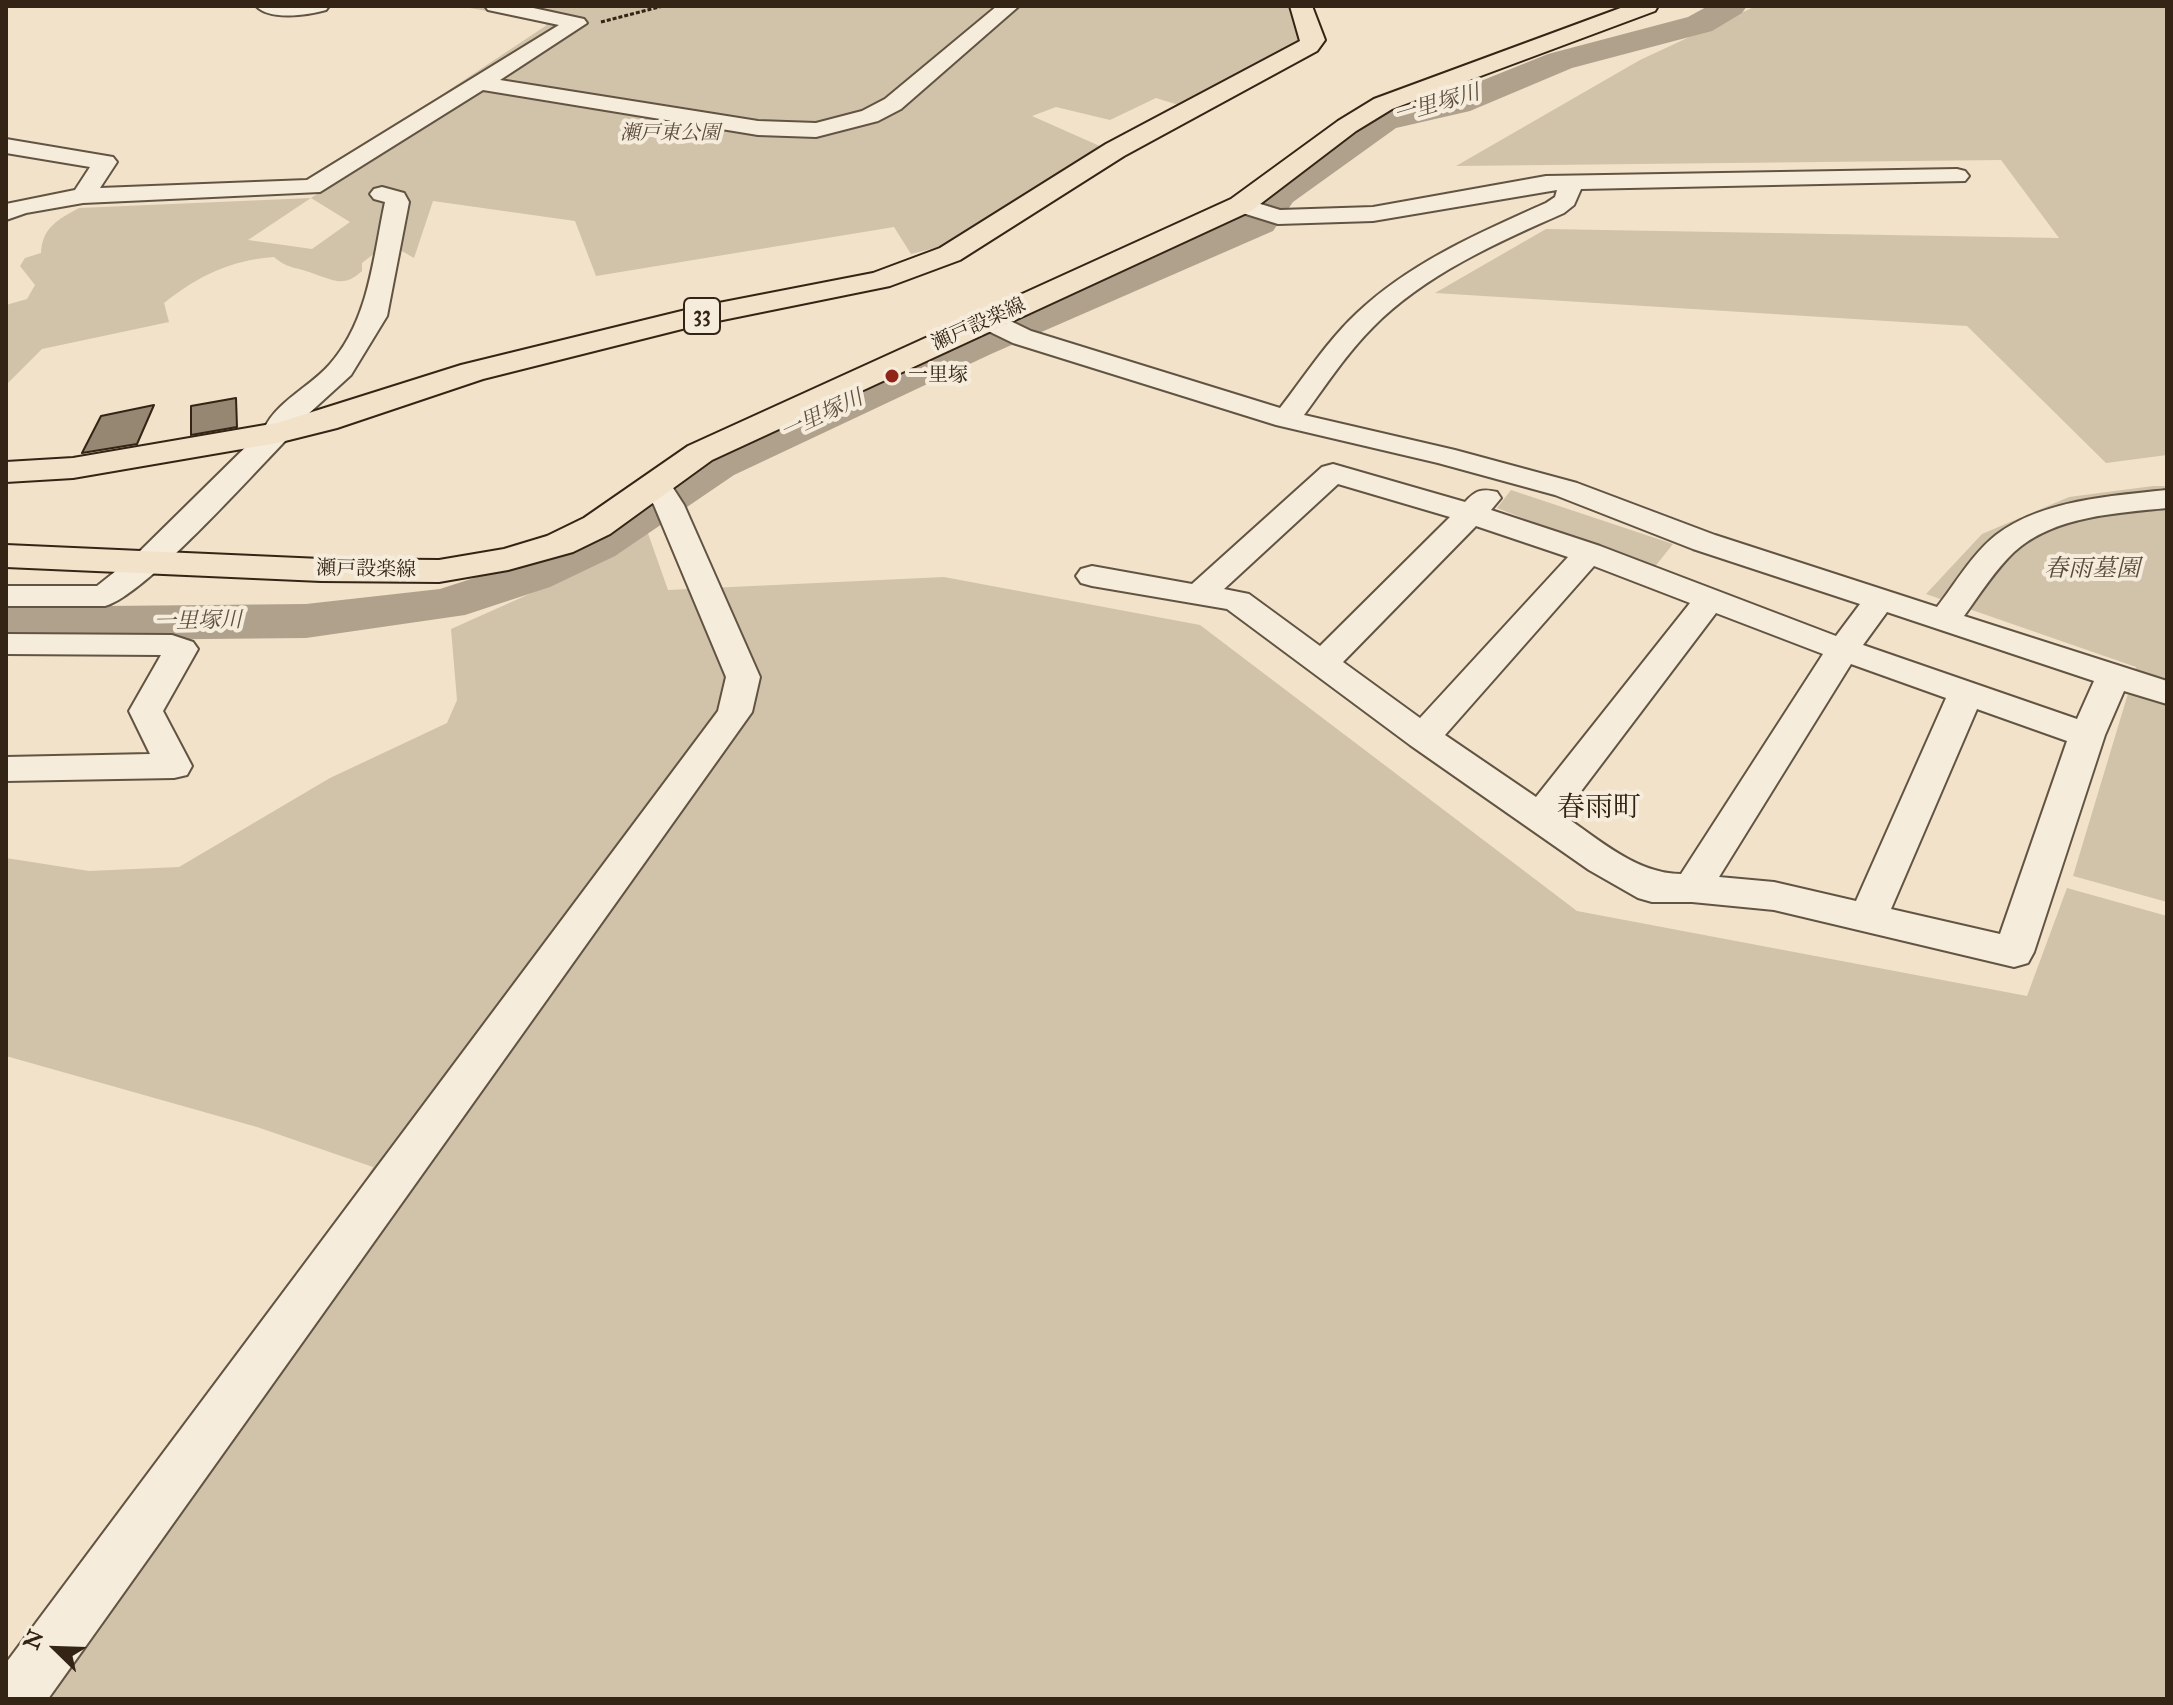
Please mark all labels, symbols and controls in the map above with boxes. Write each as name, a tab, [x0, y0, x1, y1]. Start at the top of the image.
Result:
water label: 一里塚川	[1391, 80, 1483, 130]
park label: 瀬戸東公園	[620, 122, 720, 146]
street label: 瀬戸設楽線	[928, 294, 1030, 356]
road number: 33	[684, 298, 720, 334]
place label: 一里塚	[908, 364, 968, 388]
marker: 一里塚	[883, 367, 901, 385]
water label: 一里塚川	[777, 385, 867, 447]
park label: 春雨墓園	[2044, 556, 2140, 584]
street label: 瀬戸設楽線	[316, 557, 416, 583]
water label: 一里塚川	[154, 608, 242, 636]
district label: 春雨町	[1557, 792, 1641, 826]
north arrow	[16, 1609, 96, 1689]
text: N	[17, 1626, 50, 1653]

